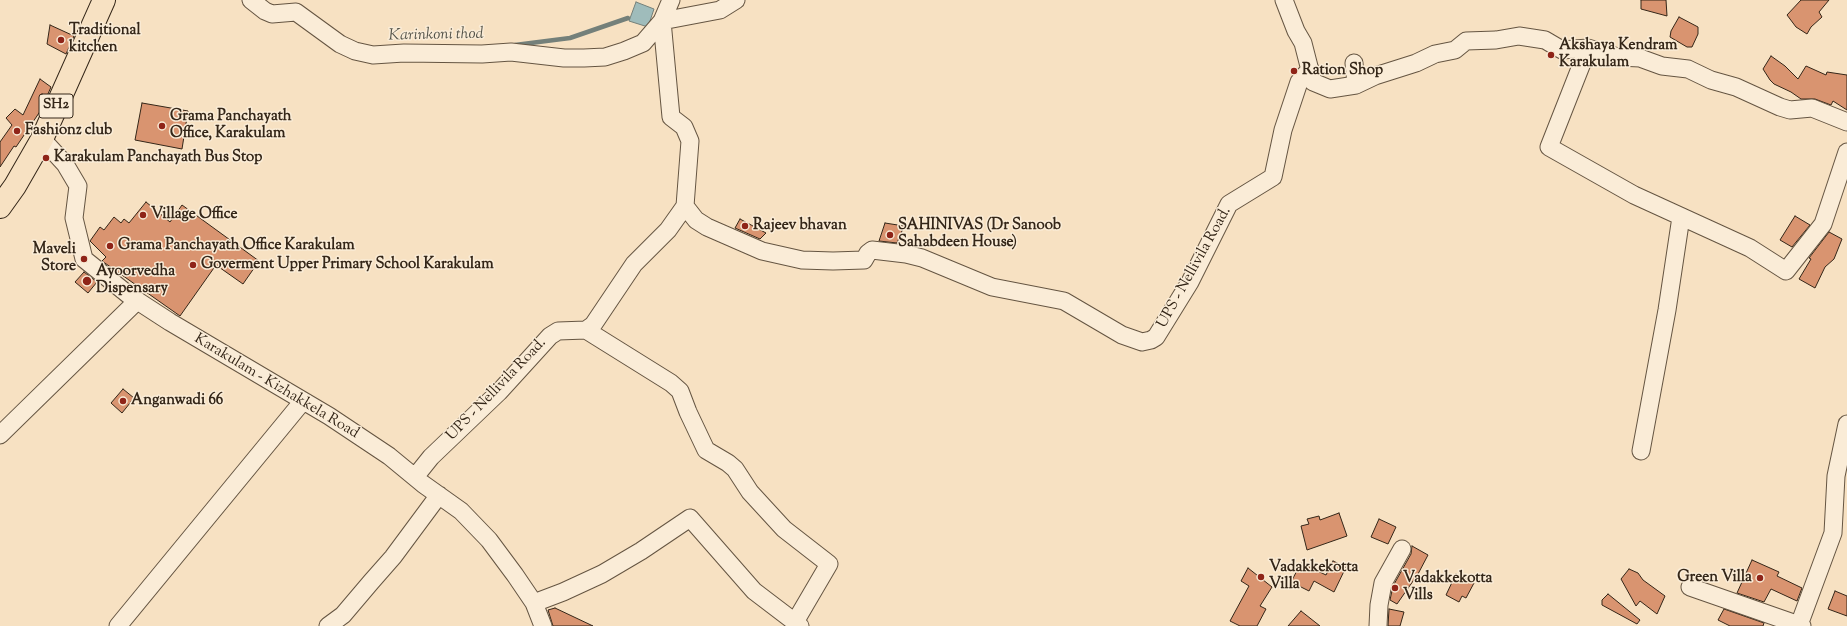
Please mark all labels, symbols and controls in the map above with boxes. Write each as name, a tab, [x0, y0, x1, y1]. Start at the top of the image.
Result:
place label: Traditional kitchen	[69, 22, 141, 57]
water label: Karinkoni thod	[388, 26, 484, 46]
marker: Traditional kitchen	[56, 35, 66, 45]
place label: Akshaya Kendram Karakulam	[1559, 37, 1678, 72]
marker: Akshaya Kendram Karakulam	[1546, 50, 1556, 60]
place label: Ration Shop	[1302, 62, 1383, 80]
marker: Ration Shop	[1289, 66, 1299, 76]
road number: SH2	[39, 94, 73, 118]
place label: Grama Panchayath Office, Karakulam	[170, 108, 292, 143]
marker: Grama Panchayath Office, Karakulam	[157, 121, 167, 131]
place label: Fashionz club	[25, 122, 112, 140]
marker: Fashionz club	[12, 126, 22, 136]
place label: Karakulam Panchayath Bus Stop	[54, 149, 262, 167]
marker: Karakulam Panchayath Bus Stop	[41, 153, 51, 163]
street label: UPS - Nellivila Road.	[1154, 204, 1236, 332]
place label: Village Office	[151, 206, 238, 224]
marker: Village Office	[138, 210, 148, 220]
place label: Rajeev bhavan	[753, 217, 847, 235]
place label: SAHINIVAS (Dr Sanoob Sahabdeen House)	[898, 217, 1061, 252]
marker: Rajeev bhavan	[740, 221, 750, 231]
marker: SAHINIVAS (Dr Sanoob Sahabdeen House)	[885, 230, 895, 240]
place label: Grama Panchayath Office Karakulam	[118, 237, 355, 255]
place label: Maveli Store	[33, 241, 76, 276]
marker: Grama Panchayath Office Karakulam	[105, 241, 115, 251]
marker: Maveli Store	[79, 254, 89, 264]
place label: Goverment Upper Primary School Karakulam	[201, 256, 494, 274]
marker: Goverment Upper Primary School Karakulam	[188, 260, 198, 270]
place label: Ayoorvedha Dispensary	[96, 263, 175, 298]
marker: Ayoorvedha Dispensary	[81, 275, 93, 287]
street label: Karakulam - Kizhakkela Road	[190, 331, 362, 443]
street label: UPS - Nellivila Road.	[443, 335, 551, 445]
place label: Anganwadi 66	[131, 392, 223, 410]
marker: Anganwadi 66	[118, 396, 128, 406]
place label: Vadakkekotta Villa	[1269, 559, 1358, 594]
place label: Green Villa	[1677, 569, 1752, 587]
place label: Vadakkekotta Vills	[1403, 570, 1492, 605]
marker: Vadakkekotta Villa	[1256, 572, 1266, 582]
marker: Green Villa	[1755, 573, 1765, 583]
marker: Vadakkekotta Vills	[1390, 583, 1400, 593]

